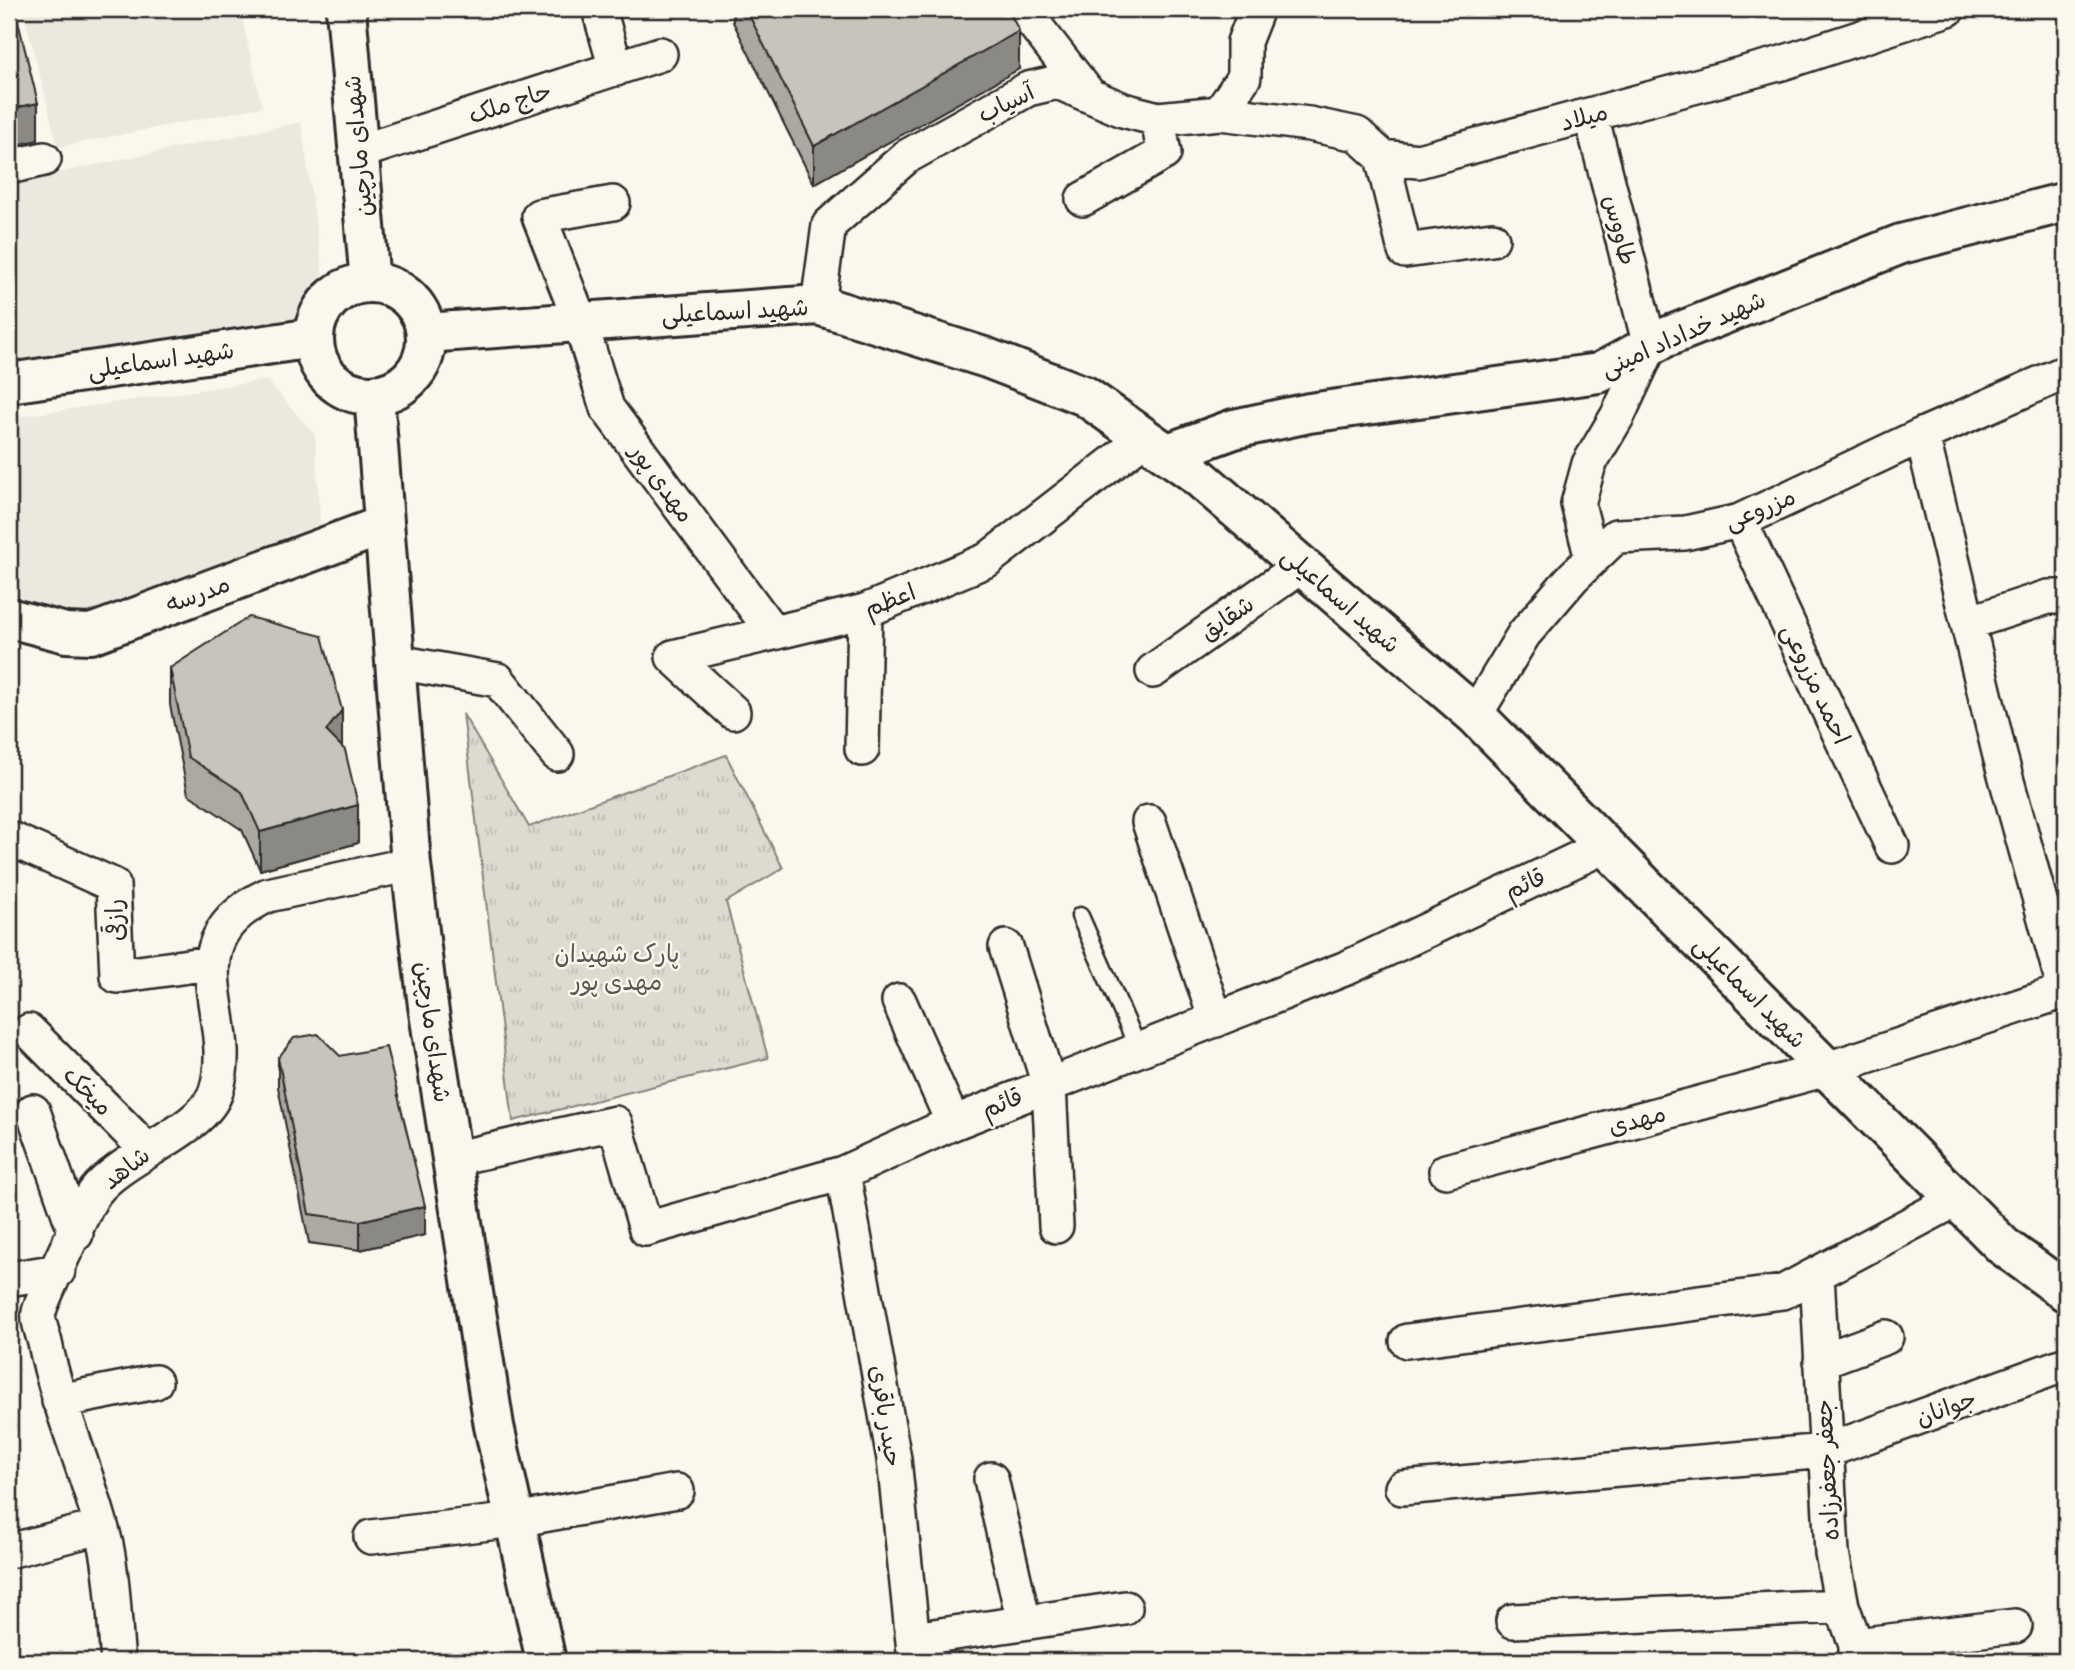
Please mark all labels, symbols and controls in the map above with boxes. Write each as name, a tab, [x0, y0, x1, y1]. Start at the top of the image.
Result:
street label: شهدای مارچین	[338, 74, 379, 218]
street label: حاج ملک	[465, 76, 556, 131]
street label: آسیاب	[973, 77, 1040, 129]
street label: میلاد	[1557, 97, 1611, 138]
street label: طاووس	[1597, 192, 1642, 268]
street label: شهید خداداد امینی	[1596, 285, 1770, 384]
street label: شهید اسماعیلی	[661, 293, 809, 330]
street label: شهید اسماعیلی	[86, 336, 236, 385]
street label: مهدی پور	[622, 437, 700, 528]
street label: مزروعی	[1721, 482, 1800, 537]
street label: شهید اسماعیلی	[1276, 541, 1406, 660]
street label: مدرسه	[162, 569, 234, 619]
street label: اعظم	[860, 578, 921, 626]
street label: شقایق	[1195, 590, 1260, 647]
street label: احمد مزروعی	[1775, 619, 1856, 749]
street label: قائم	[1500, 862, 1552, 909]
street label: رازقی	[99, 898, 131, 942]
street label: شهید اسماعیلی	[1687, 930, 1812, 1055]
park label: پارک شهیدان مهدی پور	[555, 940, 679, 997]
street label: شهدای مارچین	[408, 960, 457, 1104]
street label: میخک	[57, 1061, 118, 1122]
street label: قائم	[977, 1082, 1028, 1128]
street label: مهدی	[1605, 1099, 1669, 1142]
street label: شاهد	[97, 1141, 156, 1196]
street label: حیدر باقری	[863, 1363, 908, 1469]
street label: جوانان	[1912, 1384, 1980, 1433]
street label: جعفر جعفرزاده	[1809, 1399, 1846, 1541]

